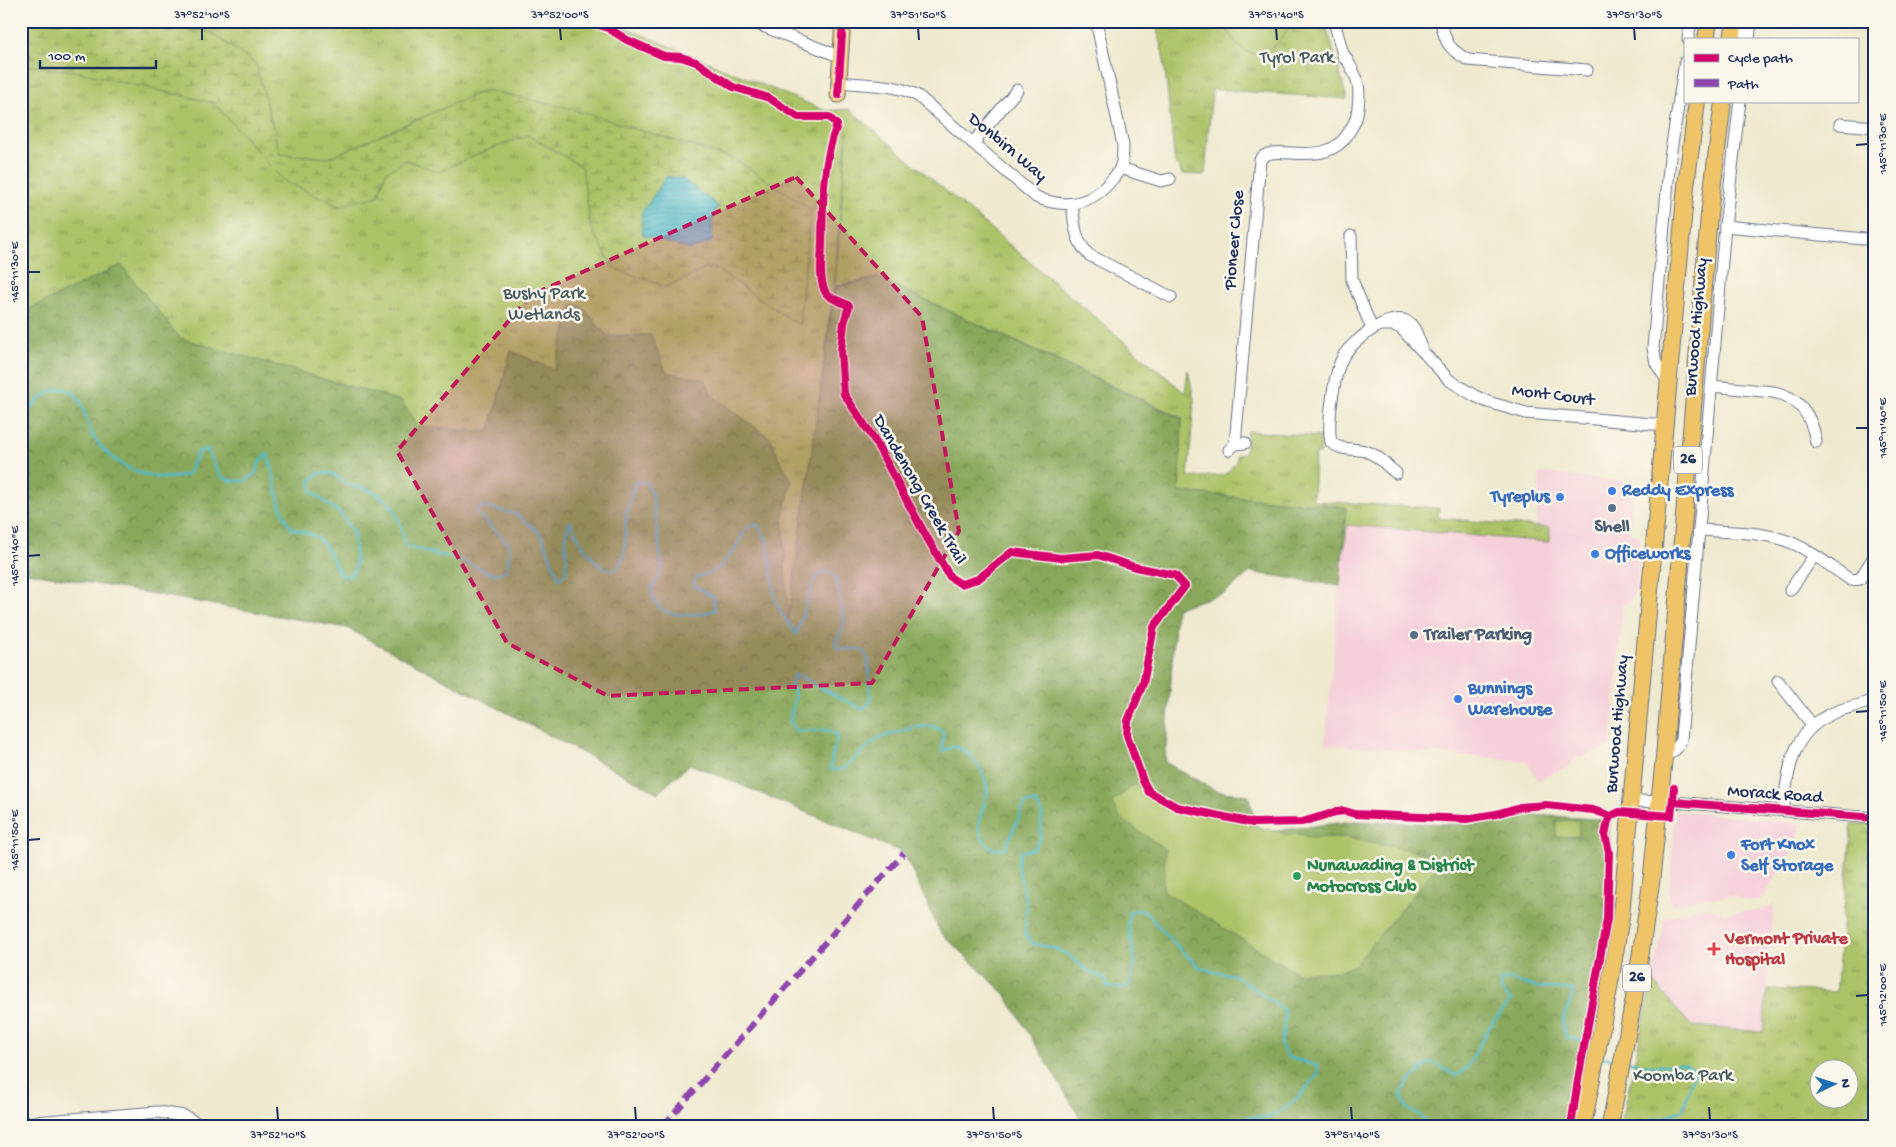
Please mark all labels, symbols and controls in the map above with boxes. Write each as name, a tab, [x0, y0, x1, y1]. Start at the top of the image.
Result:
text: 37°52'10"S	[173, 9, 230, 23]
text: 37°52'00"S	[530, 9, 589, 23]
text: 37°51'50"S	[889, 9, 946, 23]
text: 37°51'40"S	[1247, 9, 1304, 23]
text: 37°51'30"S	[1605, 9, 1662, 23]
scale bar	[40, 38, 156, 70]
legend	[1684, 38, 1858, 102]
text: 100 m	[47, 48, 86, 66]
park label: Tyrol Park	[1259, 48, 1336, 69]
text: Cycle path	[1728, 50, 1793, 68]
text: Path	[1727, 76, 1759, 94]
street label: Donbirn Way	[963, 108, 1051, 187]
text: 145°11'30"E	[1877, 113, 1891, 175]
street label: Pioneer Close	[1220, 189, 1250, 292]
text: 145°11'30"E	[9, 241, 23, 303]
street label: Burwood Highway	[1680, 257, 1714, 398]
park label: Bushy Park Wetlands	[502, 284, 587, 326]
street label: Mont Court	[1510, 381, 1597, 412]
text: 145°11'40"E	[1877, 398, 1891, 459]
street label: Dandenong Creek Trail	[867, 411, 970, 569]
road number: 26	[1674, 446, 1702, 474]
place label: Reddy Express	[1621, 481, 1735, 502]
marker: Reddy Express	[1606, 485, 1618, 497]
place label: Tyreplus	[1489, 487, 1551, 508]
marker: Tyreplus	[1554, 491, 1566, 503]
marker: Shell	[1606, 502, 1618, 514]
place label: Shell	[1594, 517, 1630, 538]
text: 145°11'40"E	[9, 526, 23, 587]
place label: Officeworks	[1605, 544, 1692, 565]
marker: Officeworks	[1589, 548, 1601, 560]
place label: Trailer Parking	[1422, 625, 1532, 646]
marker: Trailer Parking	[1408, 629, 1420, 641]
street label: Burwood Highway	[1601, 654, 1635, 795]
place label: Bunnings Warehouse	[1467, 679, 1553, 721]
text: 145°11'50"E	[1877, 680, 1891, 742]
marker: Bunnings Warehouse	[1452, 693, 1464, 705]
street label: Morack Road	[1726, 781, 1825, 809]
text: 145°11'50"E	[9, 809, 23, 871]
place label: Fort Knox Self Storage	[1740, 835, 1834, 877]
marker: Fort Knox Self Storage	[1725, 849, 1737, 861]
place label: Nunawading & District Motocross Club	[1307, 856, 1475, 898]
marker: Nunawading & District Motocross Club	[1291, 870, 1303, 882]
place label: Vermont Private Hospital	[1724, 929, 1848, 971]
marker: Vermont Private Hospital	[1707, 942, 1721, 956]
text: 145°12'00"E	[1877, 963, 1891, 1027]
road number: 26	[1623, 964, 1651, 991]
north arrow	[1808, 1060, 1858, 1110]
park label: Koomba Park	[1633, 1066, 1735, 1087]
text: N	[1836, 1078, 1853, 1088]
text: 37°52'10"S	[249, 1129, 306, 1143]
text: 37°52'00"S	[606, 1129, 665, 1143]
text: 37°51'50"S	[965, 1129, 1022, 1143]
text: 37°51'40"S	[1323, 1129, 1380, 1143]
text: 37°51'30"S	[1681, 1129, 1738, 1143]

